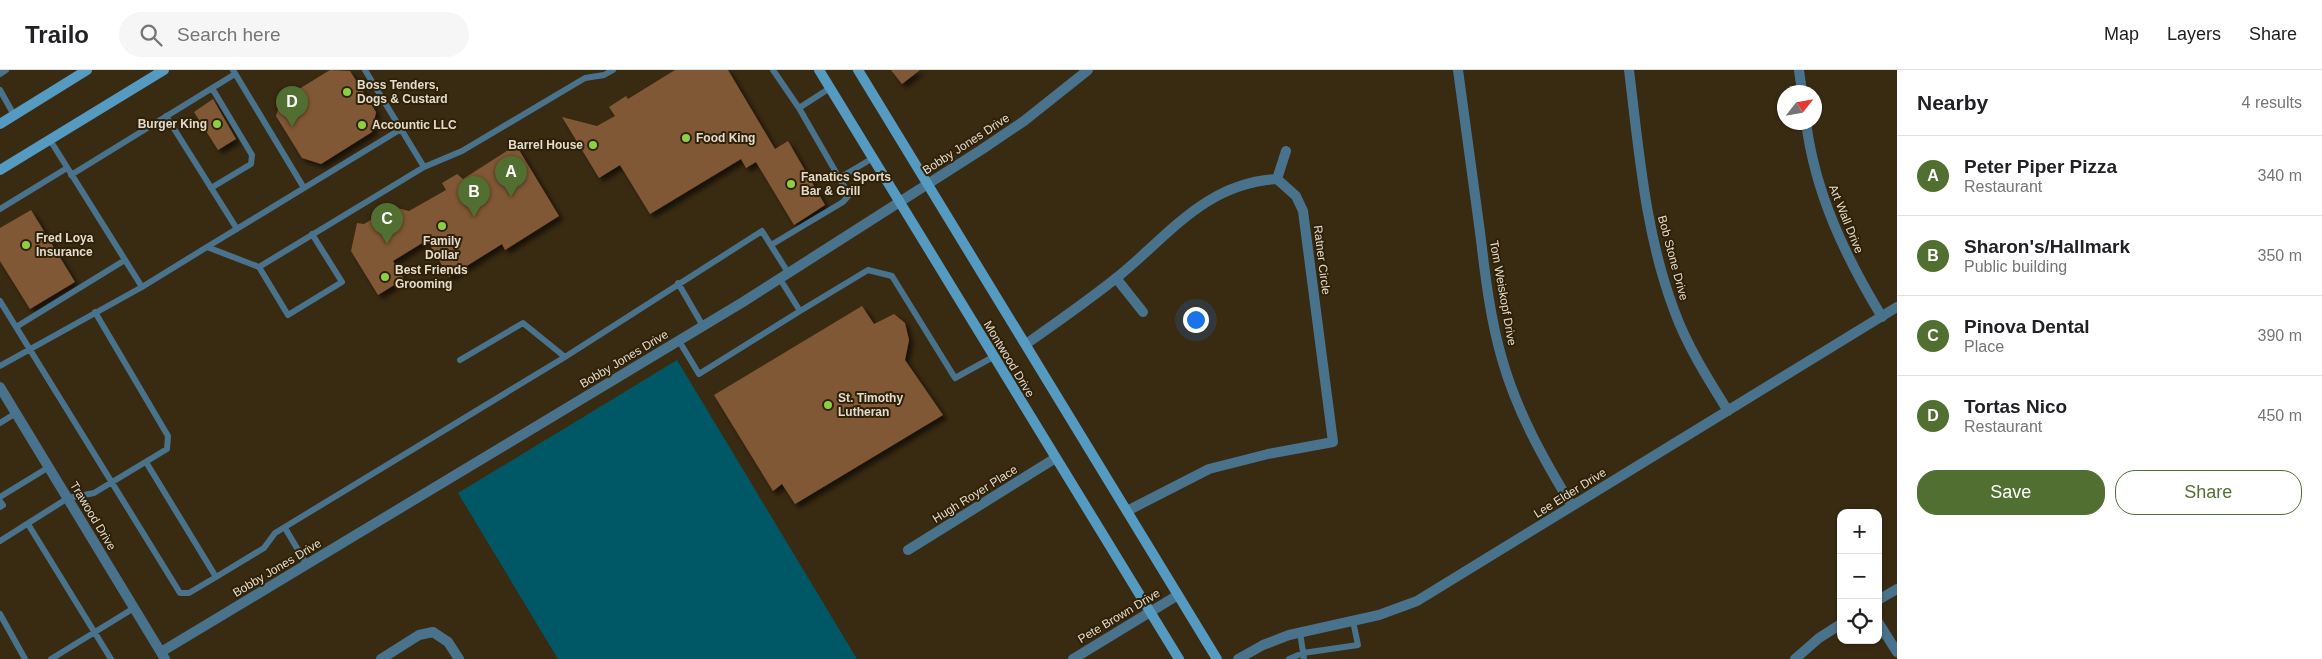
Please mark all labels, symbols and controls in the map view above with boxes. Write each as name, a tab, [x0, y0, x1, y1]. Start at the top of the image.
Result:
search box	[119, 12, 469, 57]
text: Trailo	[25, 21, 89, 48]
icon: search	[137, 21, 165, 49]
text: Search here	[177, 24, 281, 45]
text: Map	[2104, 24, 2139, 44]
text: Layers	[2167, 24, 2221, 44]
text: Share	[2249, 24, 2297, 44]
place label: Boss Tenders, Dogs & Custard	[357, 78, 448, 106]
north arrow	[1777, 85, 1822, 130]
pin: D	[276, 86, 308, 127]
marker: Boss Tenders, Dogs & Custard	[341, 86, 353, 98]
text: Nearby	[1917, 91, 1988, 114]
text: 4 results	[2242, 94, 2302, 111]
street label: Bobby Jones Drive	[920, 111, 1012, 177]
place label: Burger King	[138, 117, 207, 131]
marker: Burger King	[211, 118, 223, 130]
place label: Accountic LLC	[372, 118, 457, 132]
marker: Accountic LLC	[356, 119, 368, 131]
place label: Food King	[696, 131, 755, 145]
marker: Food King	[680, 132, 692, 144]
place label: Barrel House	[508, 138, 583, 152]
marker: Barrel House	[587, 139, 599, 151]
pin: A	[495, 156, 527, 197]
text: Peter Piper Pizza	[1964, 156, 2117, 177]
text: A	[1927, 167, 1939, 184]
text: 340 m	[2258, 167, 2302, 184]
place label: Fanatics Sports Bar & Grill	[801, 170, 891, 198]
pin: B	[458, 176, 490, 217]
marker: Fanatics Sports Bar & Grill	[785, 178, 797, 190]
text: Restaurant	[1964, 178, 2042, 195]
street label: Art Wall Drive	[1826, 183, 1866, 256]
pin: C	[371, 203, 403, 244]
street label: Bob Stone Drive	[1655, 214, 1691, 302]
marker: Family Dollar	[436, 220, 448, 232]
street label: Ratner Circle	[1311, 224, 1333, 296]
place label: Fred Loya Insurance	[36, 231, 94, 259]
place label: Family Dollar	[423, 234, 461, 262]
text: Sharon's/Hallmark	[1964, 236, 2130, 257]
marker: Fred Loya Insurance	[20, 239, 32, 251]
street label: Tom Weiskopf Drive	[1487, 239, 1519, 347]
text: B	[1927, 247, 1939, 264]
text: 350 m	[2258, 247, 2302, 264]
text: Public building	[1964, 258, 2067, 275]
place label: Best Friends Grooming	[395, 263, 468, 291]
marker: Best Friends Grooming	[379, 271, 391, 283]
your location	[1183, 307, 1209, 333]
text: Pinova Dental	[1964, 316, 2090, 337]
street label: Montwood Drive	[981, 318, 1037, 400]
street label: Bobby Jones Drive	[577, 327, 671, 391]
text: C	[1927, 327, 1939, 344]
text: 390 m	[2258, 327, 2302, 344]
text: Place	[1964, 338, 2004, 355]
place label: St. Timothy Lutheran	[838, 391, 903, 419]
text: Tortas Nico	[1964, 396, 2067, 417]
marker: St. Timothy Lutheran	[822, 399, 834, 411]
text: D	[1927, 407, 1939, 424]
text: 450 m	[2258, 407, 2302, 424]
text: Restaurant	[1964, 418, 2042, 435]
street label: Hugh Royer Place	[930, 462, 1020, 526]
street label: Lee Elder Drive	[1531, 465, 1609, 521]
button: Save	[1917, 470, 2105, 515]
button: Share	[2115, 470, 2302, 515]
street label: Trawood Drive	[67, 479, 119, 553]
map controls	[1837, 509, 1882, 644]
button: +	[1837, 509, 1882, 554]
street label: Bobby Jones Drive	[230, 536, 324, 600]
button: −	[1837, 554, 1882, 599]
street label: Pete Brown Drive	[1075, 586, 1163, 646]
button: locate	[1837, 599, 1882, 644]

